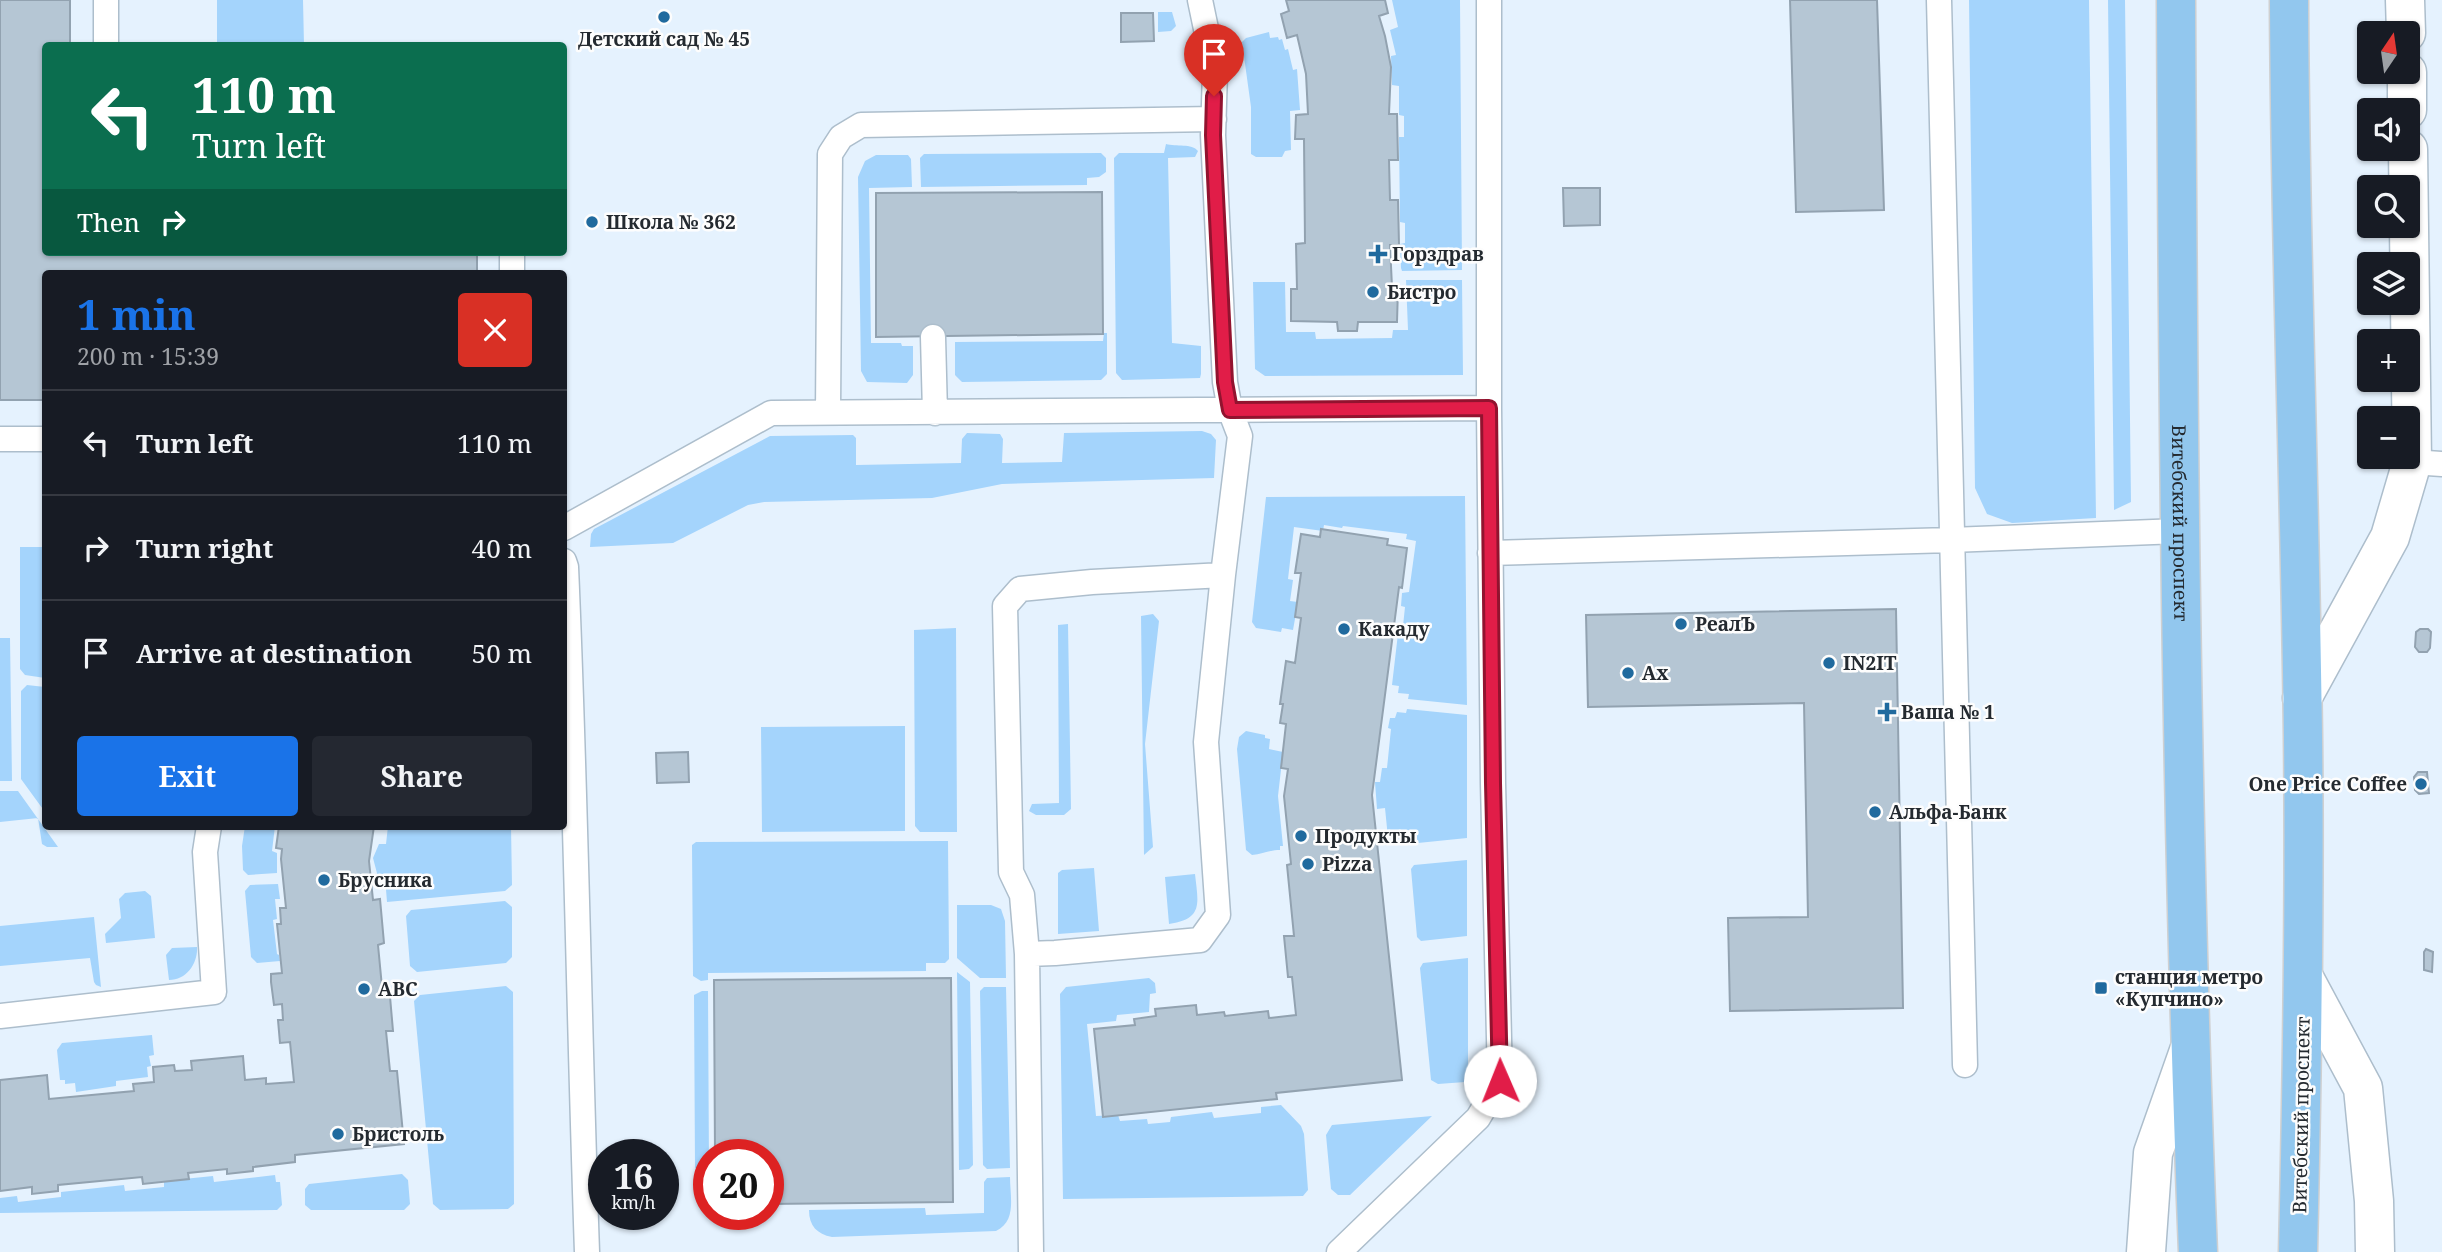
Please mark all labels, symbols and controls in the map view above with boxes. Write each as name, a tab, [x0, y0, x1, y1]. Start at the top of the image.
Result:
marker: Детский сад № 45	[656, 9, 672, 25]
north arrow	[2357, 21, 2420, 84]
map controls	[2357, 21, 2420, 469]
pin	[1184, 24, 1244, 96]
place label: Детский сад № 45	[578, 26, 750, 52]
icon: arrive	[1195, 35, 1233, 73]
text: 110 m	[192, 61, 336, 127]
icon: left	[77, 70, 168, 161]
button: sound	[2357, 98, 2420, 161]
text: Turn left	[192, 124, 326, 167]
button: search	[2357, 175, 2420, 238]
icon: right	[154, 203, 192, 241]
text: Then	[77, 204, 140, 240]
place label: Школа № 362	[606, 209, 736, 235]
marker: Школа № 362	[584, 214, 600, 230]
place label: Горздрав	[1392, 241, 1484, 267]
marker: Горздрав	[1370, 246, 1386, 262]
button: layers	[2357, 252, 2420, 315]
place label: Бистро	[1387, 279, 1456, 305]
marker: Бистро	[1365, 284, 1381, 300]
text: 1 min	[77, 285, 196, 342]
button: close	[458, 293, 532, 367]
button: +	[2357, 329, 2420, 392]
text: 200 m · 15:39	[77, 340, 219, 372]
button: −	[2357, 406, 2420, 469]
icon: left	[77, 424, 115, 462]
street label: Витебский проспект	[2166, 424, 2194, 622]
text: Turn left	[136, 425, 253, 461]
text: 110 m	[457, 425, 532, 461]
icon: right	[77, 529, 115, 567]
text: Turn right	[136, 530, 273, 566]
text: 40 m	[472, 530, 532, 566]
place label: РеалЪ	[1695, 611, 1755, 637]
place label: Какаду	[1358, 616, 1430, 642]
marker: РеалЪ	[1673, 616, 1689, 632]
marker: Какаду	[1336, 621, 1352, 637]
icon: arrive	[77, 634, 115, 672]
text: Arrive at destination	[136, 635, 412, 671]
text: 50 m	[472, 635, 532, 671]
place label: IN2IT	[1843, 650, 1897, 676]
marker: IN2IT	[1821, 655, 1837, 671]
place label: Ах	[1642, 660, 1669, 686]
marker: Ах	[1620, 665, 1636, 681]
place label: Ваша № 1	[1901, 699, 1995, 725]
marker: Ваша № 1	[1879, 704, 1895, 720]
button: Exit	[77, 736, 298, 816]
button: Share	[312, 736, 532, 816]
place label: One Price Coffee	[2248, 771, 2407, 797]
marker: One Price Coffee	[2413, 776, 2429, 792]
place label: Альфа-Банк	[1889, 799, 2007, 825]
marker: Альфа-Банк	[1867, 804, 1883, 820]
place label: Продукты	[1315, 823, 1417, 849]
marker: Продукты	[1293, 828, 1309, 844]
place label: Pizza	[1322, 851, 1372, 877]
marker: Pizza	[1300, 856, 1316, 872]
place label: Брусника	[338, 867, 433, 893]
marker: Брусника	[316, 872, 332, 888]
place label: станция метро «Купчино»	[2115, 964, 2263, 1012]
place label: ABC	[378, 976, 418, 1002]
marker: станция метро «Купчино»	[2093, 980, 2109, 996]
marker: ABC	[356, 981, 372, 997]
street label: Витебский проспект	[2286, 1016, 2316, 1214]
position arrow	[1463, 1044, 1537, 1118]
place label: Бристоль	[352, 1121, 444, 1147]
marker: Бристоль	[330, 1126, 346, 1142]
speed limit sign: 20	[693, 1139, 784, 1230]
text: 16	[614, 1152, 653, 1199]
text: km/h	[611, 1190, 656, 1214]

